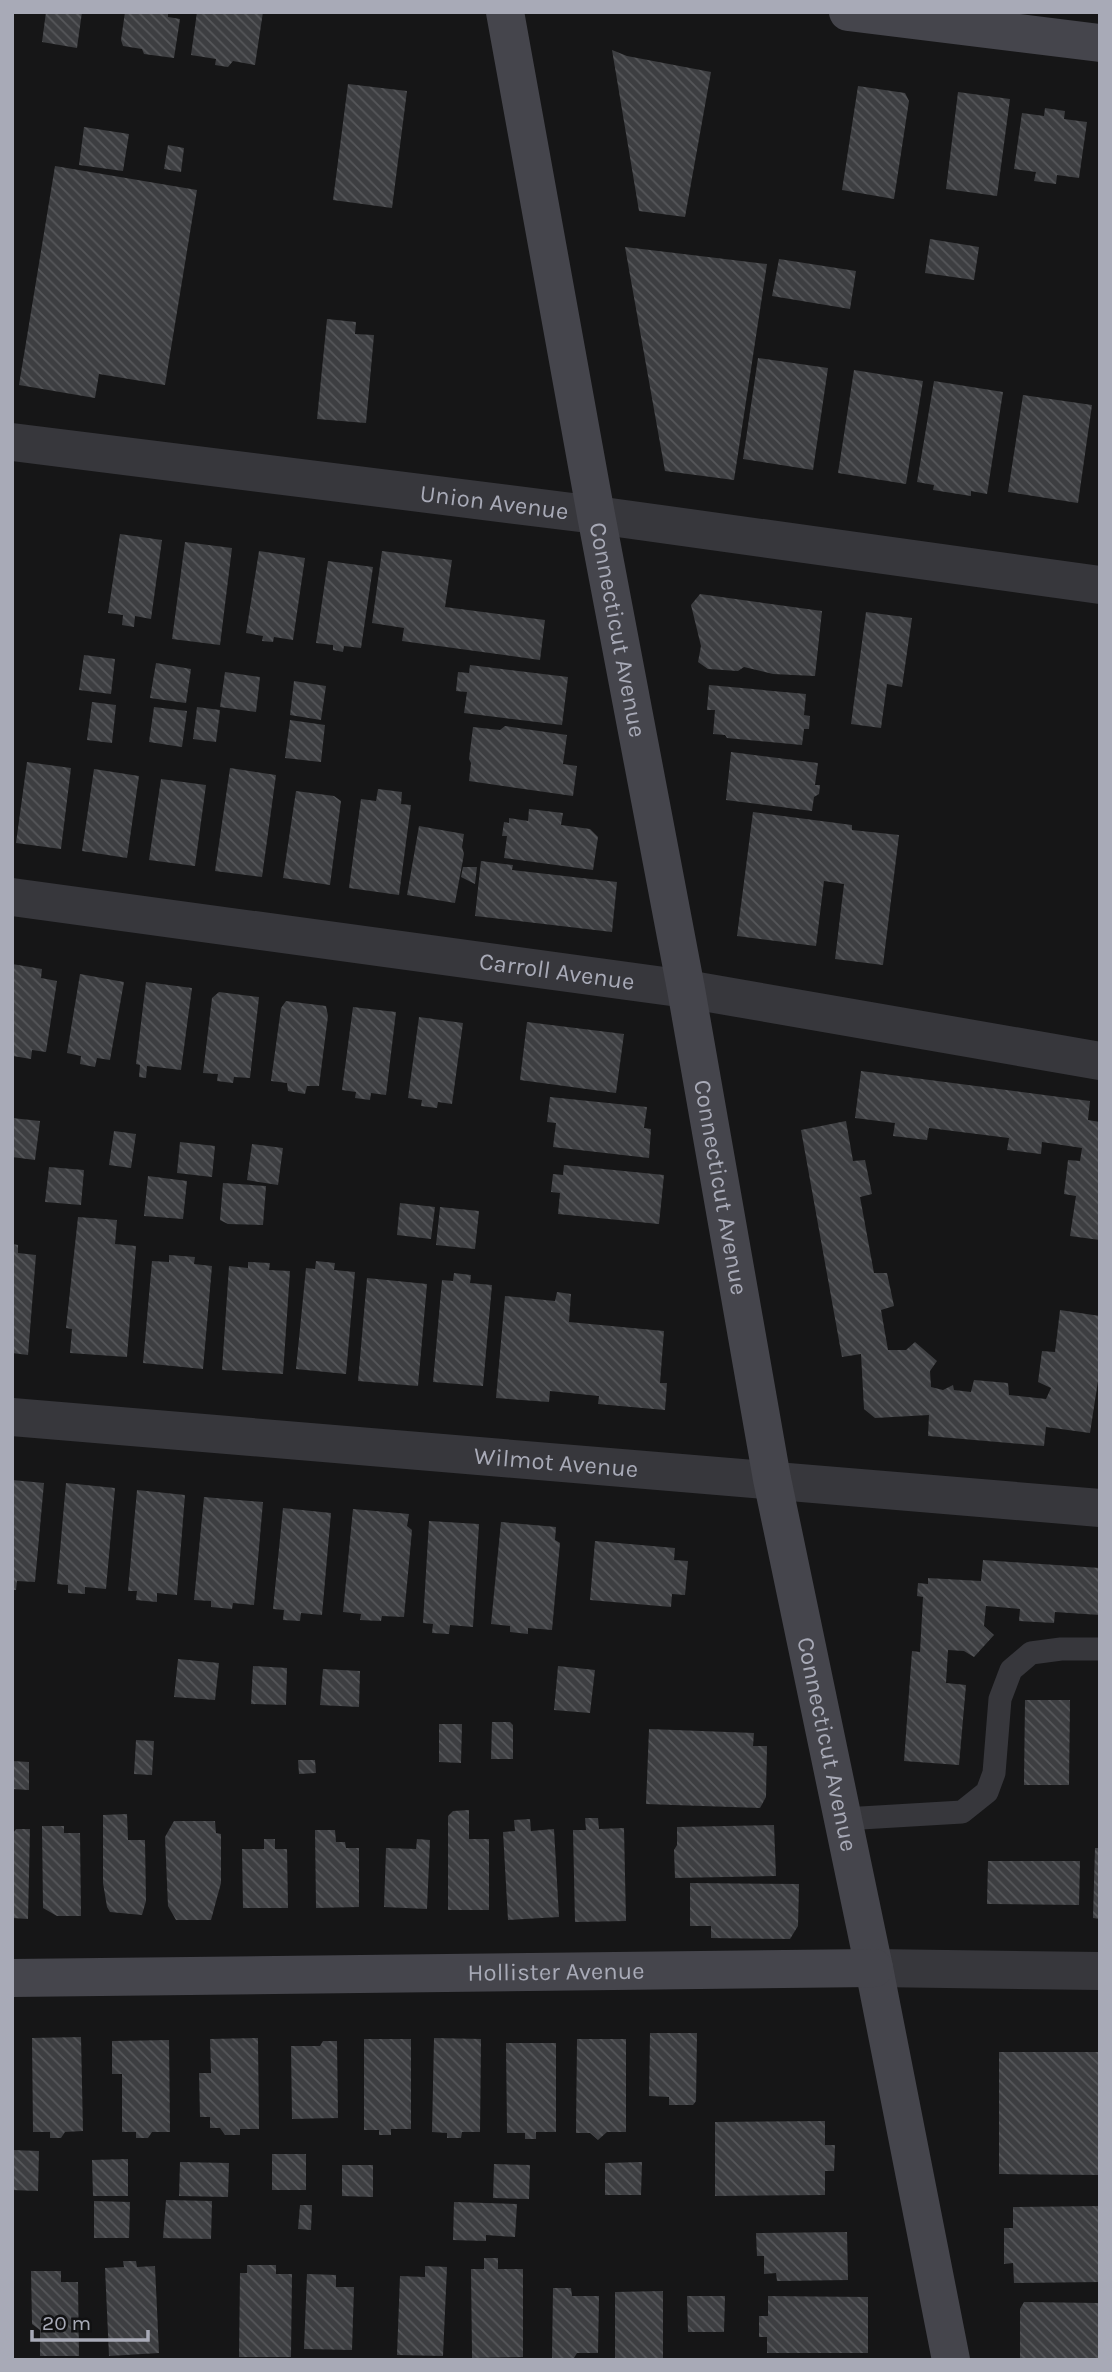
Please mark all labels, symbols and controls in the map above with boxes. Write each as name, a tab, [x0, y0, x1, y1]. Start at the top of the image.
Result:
street label: Union Avenue	[418, 479, 570, 525]
street label: Connecticut Avenue	[584, 520, 652, 740]
street label: Carroll Avenue	[477, 947, 636, 996]
street label: Connecticut Avenue	[688, 1077, 753, 1297]
street label: Wilmot Avenue	[473, 1442, 639, 1483]
street label: Connecticut Avenue	[791, 1634, 863, 1854]
street label: Hollister Avenue	[467, 1957, 645, 1987]
scale bar	[32, 2298, 147, 2342]
text: 20 m	[42, 2311, 91, 2335]

